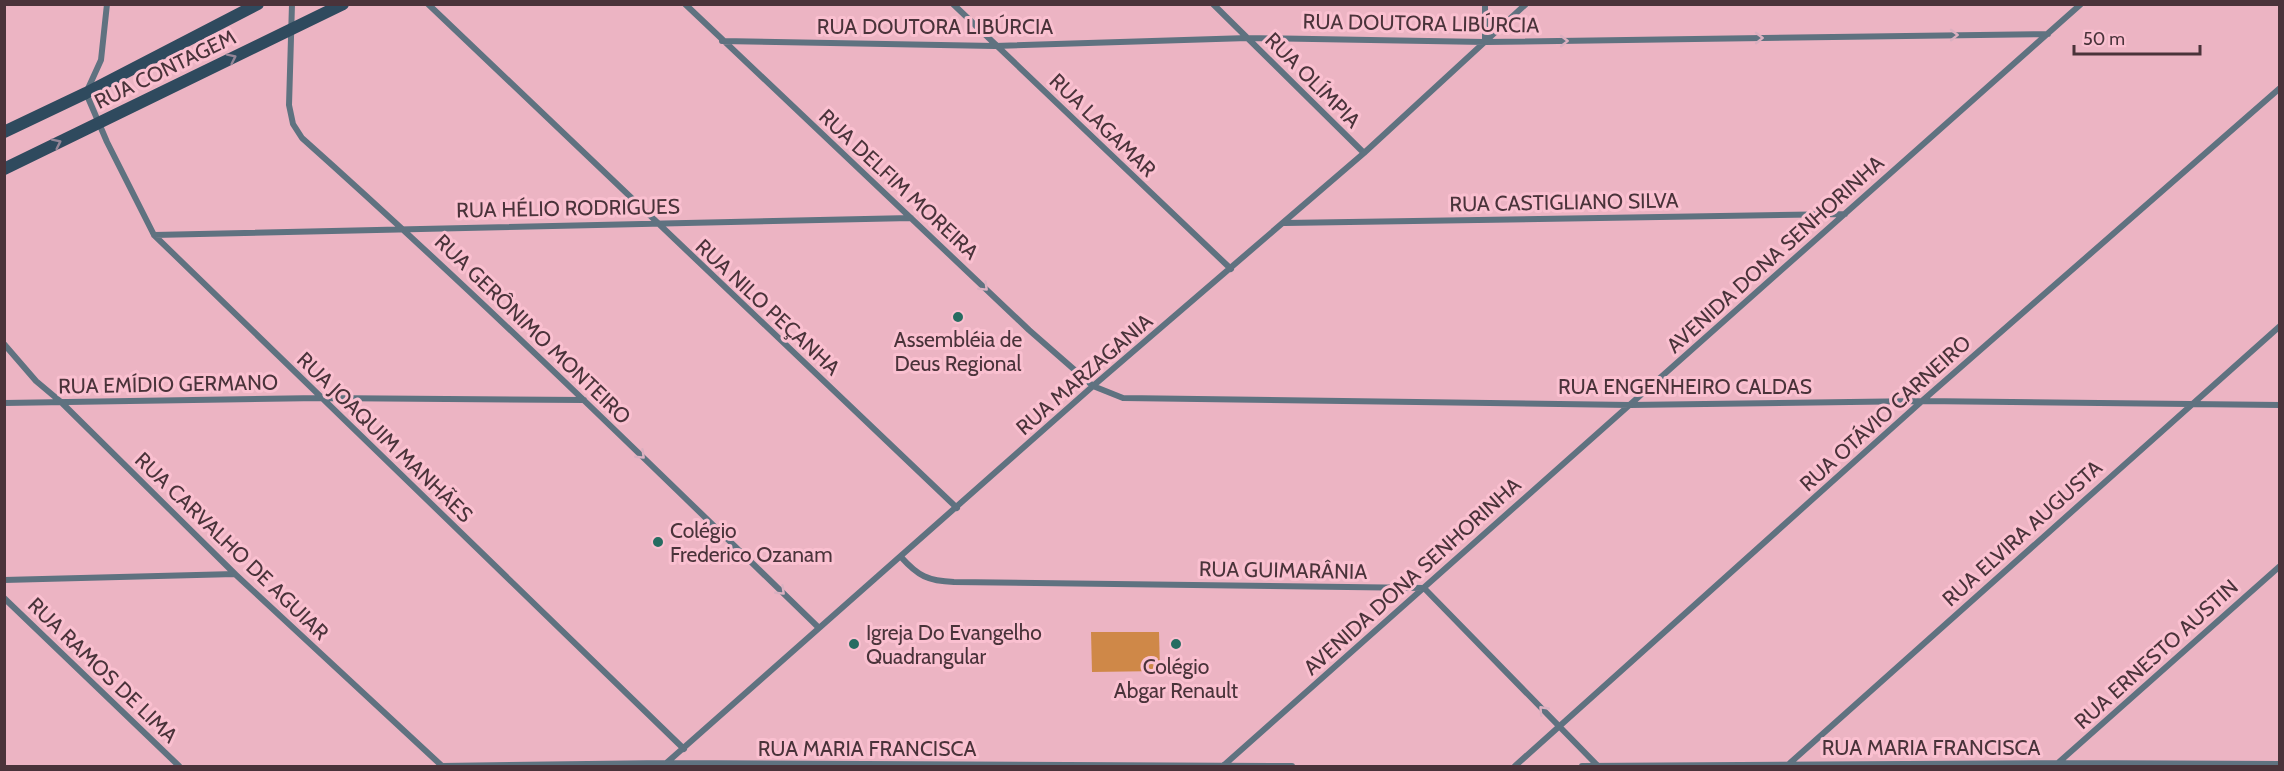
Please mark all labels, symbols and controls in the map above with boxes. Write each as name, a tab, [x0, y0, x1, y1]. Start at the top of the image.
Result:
street label: RUA DOUTORA LIBÚRCIA	[1303, 8, 1540, 38]
street label: RUA DOUTORA LIBÚRCIA	[817, 14, 1053, 39]
scale bar	[2074, 18, 2200, 56]
street label: RUA CONTAGEM	[90, 24, 240, 114]
street label: RUA OLÍMPIA	[1260, 27, 1366, 133]
text: 50 m	[2083, 28, 2125, 50]
one-way arrow	[1950, 29, 1959, 42]
one-way arrow	[1755, 32, 1764, 44]
one-way arrow	[1560, 35, 1569, 47]
one-way arrow	[226, 53, 237, 65]
street label: RUA LAGAMAR	[1045, 68, 1162, 182]
street label: RUA DELFIM MOREIRA	[814, 104, 984, 264]
one-way arrow	[50, 139, 61, 151]
street label: AVENIDA DONA SENHORINHA	[1661, 150, 1889, 358]
street label: RUA CASTIGLIANO SILVA	[1449, 188, 1679, 216]
street label: RUA HÉLIO RODRIGUES	[456, 194, 680, 222]
street label: RUA GERÔNIMO MONTEIRO	[430, 229, 636, 429]
street label: RUA NILO PEÇANHA	[691, 234, 845, 380]
one-way arrow	[977, 280, 988, 291]
street label: RUA MARZAGANIA	[1011, 308, 1157, 440]
marker: Assembléia de Deus Regional	[951, 310, 965, 324]
place label: Assembléia de Deus Regional	[894, 327, 1022, 376]
street label: RUA OTÁVIO CARNEIRO	[1795, 330, 1975, 496]
street label: RUA JOAQUIM MANHÃES	[292, 346, 479, 527]
street label: RUA EMÍDIO GERMANO	[58, 370, 278, 398]
street label: RUA ENGENHEIRO CALDAS	[1558, 374, 1812, 399]
street label: RUA CARVALHO DE AGUIAR	[130, 447, 334, 645]
one-way arrow	[635, 448, 645, 459]
street label: RUA ELVIRA AUGUSTA	[1937, 455, 2107, 611]
street label: AVENIDA DONA SENHORINHA	[1298, 472, 1526, 680]
place label: Colégio Frederico Ozanam	[670, 518, 833, 567]
marker: Colégio Frederico Ozanam	[651, 535, 665, 549]
street label: RUA GUIMARÂNIA	[1199, 556, 1367, 584]
street label: RUA ERNESTO AUSTIN	[2069, 574, 2243, 734]
one-way arrow	[775, 584, 785, 595]
street label: RUA RAMOS DE LIMA	[23, 592, 183, 748]
place label: Igreja Do Evangelho Quadrangular	[866, 620, 1042, 669]
marker: Igreja Do Evangelho Quadrangular	[847, 637, 861, 651]
marker: Colégio Abgar Renault	[1169, 637, 1183, 651]
place label: Colégio Abgar Renault	[1114, 654, 1238, 703]
one-way arrow	[1539, 706, 1550, 717]
street label: RUA MARIA FRANCISCA	[1822, 735, 2040, 760]
street label: RUA MARIA FRANCISCA	[758, 736, 976, 761]

